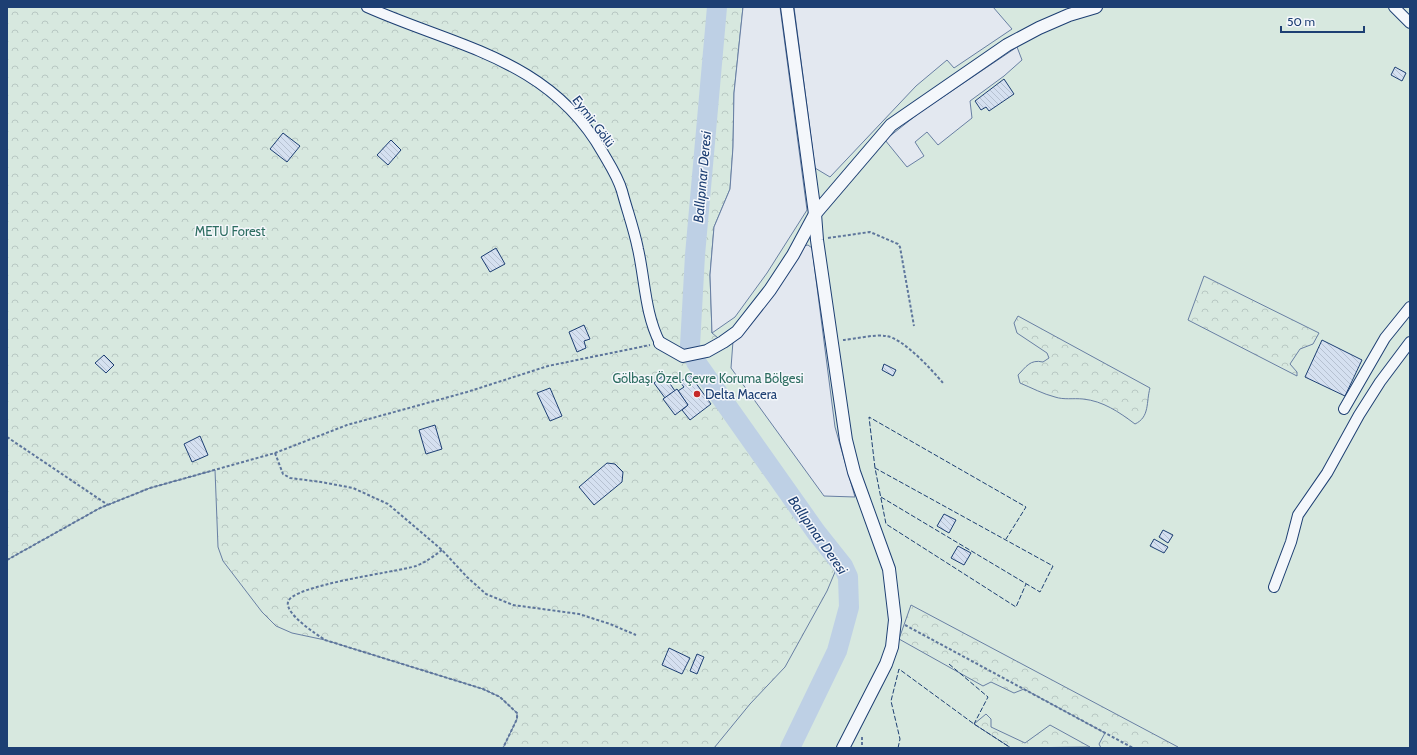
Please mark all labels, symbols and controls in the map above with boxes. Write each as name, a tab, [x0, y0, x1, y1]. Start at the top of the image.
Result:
scale bar	[1281, 8, 1364, 34]
text: 50 m	[1287, 14, 1315, 29]
street label: Eymir Gölü	[569, 92, 619, 150]
water label: Ballıpınar Deresi	[689, 129, 715, 224]
park label: METU Forest	[195, 223, 266, 239]
park label: Gölbaşı Özel Çevre Koruma Bölgesi	[612, 370, 804, 386]
place label: Delta Macera	[705, 386, 778, 402]
marker: Delta Macera	[692, 389, 702, 399]
water label: Ballıpınar Deresi	[784, 492, 852, 579]

